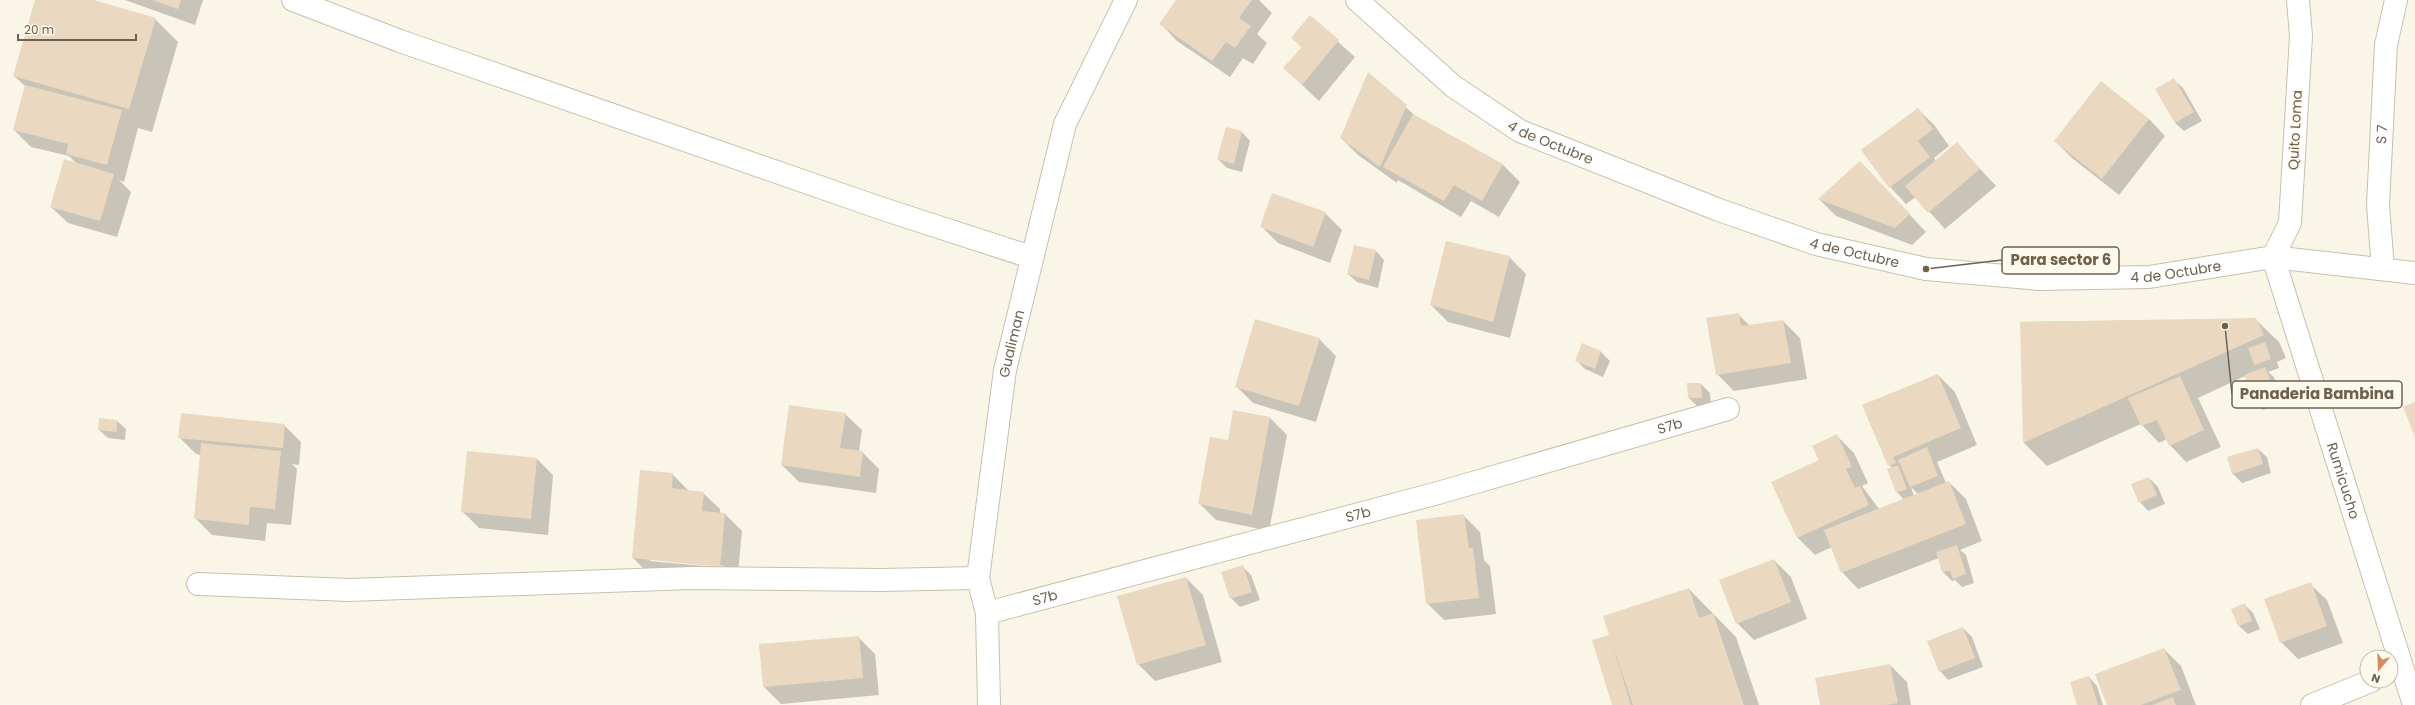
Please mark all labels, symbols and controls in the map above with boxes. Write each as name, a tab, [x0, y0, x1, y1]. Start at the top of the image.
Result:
scale bar	[18, 16, 136, 42]
text: 20 m	[24, 21, 54, 38]
street label: Quito Loma	[2283, 89, 2307, 171]
street label: 4 de Octubre	[1503, 115, 1597, 169]
street label: S 7	[2371, 124, 2392, 145]
street label: 4 de Octubre	[1807, 233, 1902, 273]
callout: Para sector 6	[2002, 247, 2119, 274]
text: Para sector 6	[2011, 249, 2111, 270]
street label: 4 de Octubre	[2130, 255, 2223, 287]
street label: Gualiman	[994, 308, 1029, 379]
callout: Panaderia Bambina	[2232, 381, 2402, 408]
text: Panaderia Bambina	[2240, 383, 2394, 404]
street label: S7b	[1655, 413, 1685, 439]
street label: Rumicucho	[2322, 440, 2365, 522]
street label: S7b	[1343, 501, 1373, 527]
street label: S7b	[1030, 585, 1060, 610]
north arrow	[2359, 649, 2399, 689]
text: N	[2369, 670, 2382, 687]

